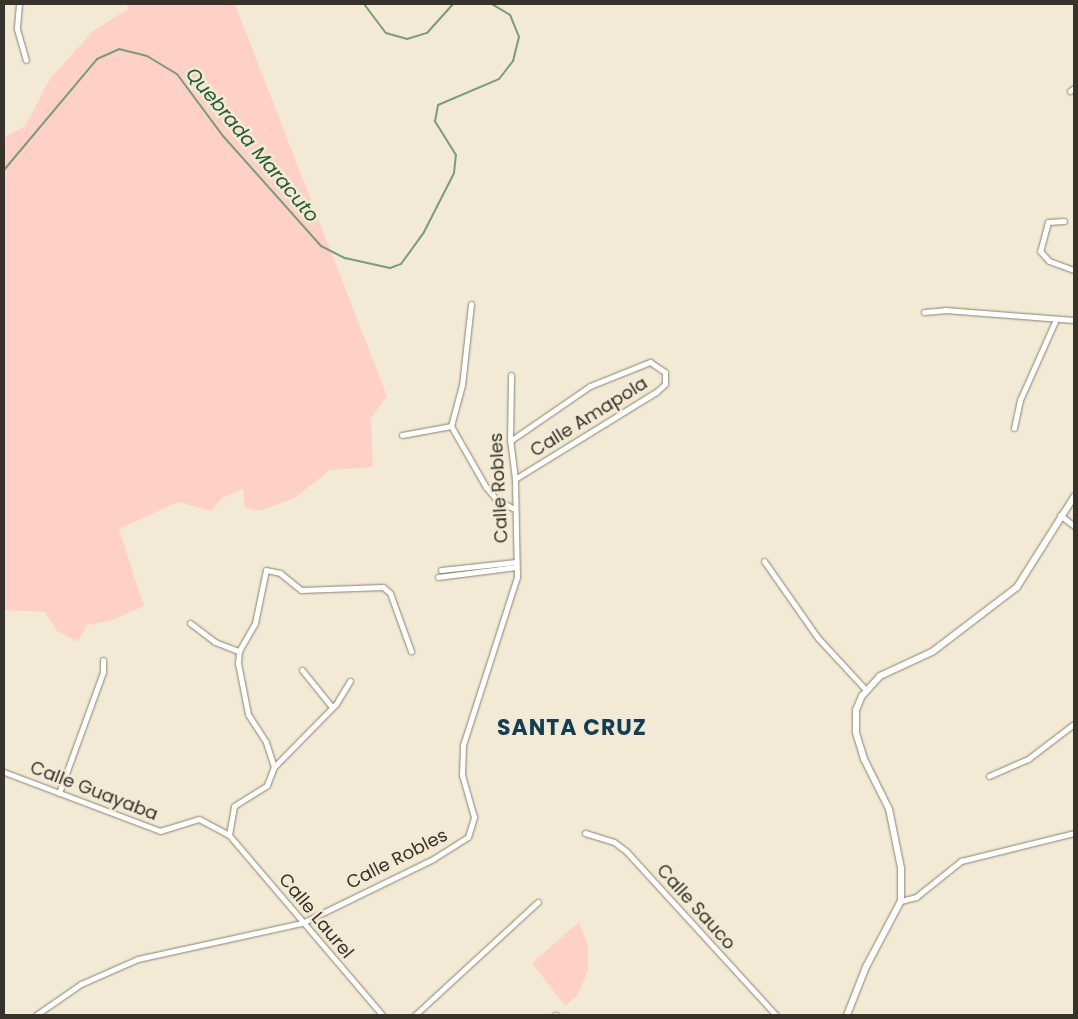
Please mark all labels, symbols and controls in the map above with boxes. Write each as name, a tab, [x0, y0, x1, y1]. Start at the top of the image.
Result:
water label: Quebrada Maracuto	[181, 63, 323, 227]
street label: Calle Amapola	[526, 372, 652, 462]
street label: Calle Robles	[485, 432, 513, 544]
district label: SANTA CRUZ	[496, 715, 648, 741]
street label: Calle Guayaba	[27, 757, 161, 825]
street label: Calle Robles	[343, 824, 451, 894]
street label: Calle Sauco	[652, 860, 740, 954]
street label: Calle Laurel	[274, 869, 358, 963]

